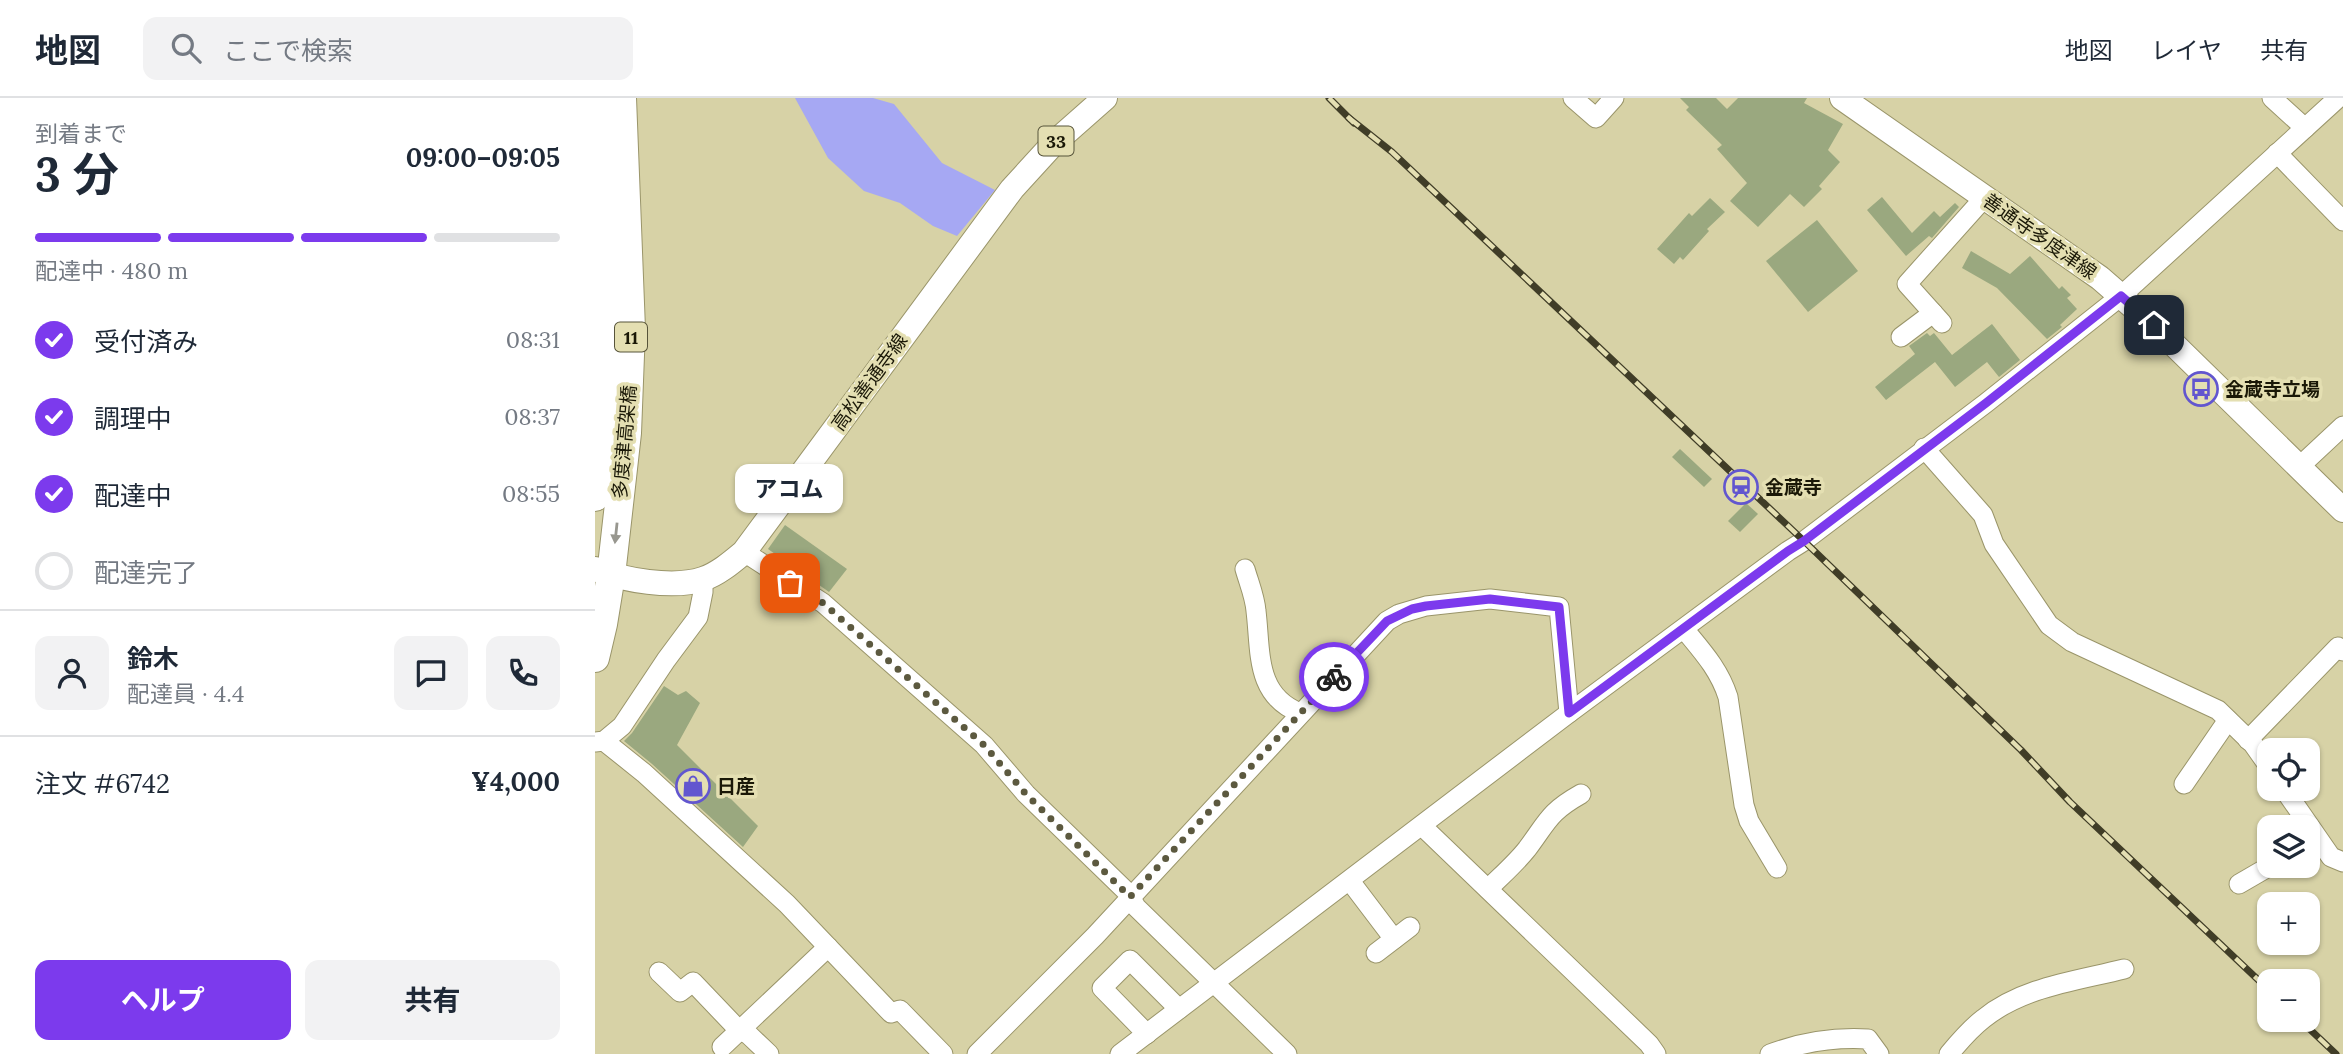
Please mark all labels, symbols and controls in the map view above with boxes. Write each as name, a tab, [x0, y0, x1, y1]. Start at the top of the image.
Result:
search box	[143, 17, 633, 80]
text: 地図	[35, 29, 101, 71]
icon: search	[167, 29, 205, 67]
text: ここで検索	[223, 34, 353, 67]
text: 地図	[2065, 35, 2113, 66]
text: レイヤ	[2151, 35, 2222, 66]
text: 共有	[2260, 35, 2308, 66]
text: 到着まで	[35, 119, 127, 148]
road number: 33	[1039, 126, 1073, 156]
text: 09:00–09:05	[406, 141, 560, 174]
text: 3 分	[35, 145, 119, 204]
street label: 善通寺多度津線	[1979, 188, 2101, 284]
text: 配達中 · 480 m	[35, 256, 188, 285]
pin	[2124, 295, 2184, 355]
icon: home	[2135, 306, 2173, 344]
icon: check	[35, 321, 73, 359]
road number: 11	[615, 323, 647, 352]
text: 受付済み	[94, 325, 198, 358]
text: 08:31	[506, 325, 560, 354]
street label: 高松善通寺線	[826, 329, 912, 435]
bus stop icon: 金蔵寺立場	[2182, 370, 2220, 408]
place label: 金蔵寺立場	[2225, 377, 2320, 401]
street label: 多度津高架橋	[607, 384, 641, 500]
icon: check	[35, 398, 73, 436]
text: 調理中	[94, 402, 172, 435]
text: 08:37	[504, 402, 560, 431]
callout: アコム	[736, 464, 844, 513]
station icon: 金蔵寺	[1722, 468, 1760, 506]
text: アコム	[755, 474, 824, 503]
icon: check	[35, 475, 73, 513]
place label: 金蔵寺	[1765, 475, 1822, 499]
text: 配達中	[94, 479, 172, 512]
text: 08:55	[502, 479, 560, 508]
one-way arrow	[610, 522, 621, 544]
pin	[760, 553, 820, 613]
text: 配達完了	[94, 556, 198, 589]
icon: bag	[771, 564, 809, 602]
button: person	[35, 636, 109, 710]
button: chat	[394, 636, 468, 710]
button: phone	[486, 636, 560, 710]
text: 鈴木	[127, 642, 179, 675]
courier	[1299, 642, 1369, 712]
icon: bike	[1315, 658, 1353, 696]
text: 配達員 · 4.4	[127, 679, 244, 708]
map controls	[2257, 738, 2320, 1032]
button: locate	[2257, 738, 2320, 801]
text: ¥4,000	[471, 765, 560, 798]
text: 注文 #6742	[35, 767, 170, 800]
shop icon: 日産	[674, 767, 712, 805]
place label: 日産	[717, 774, 755, 798]
button: layers	[2257, 815, 2320, 878]
button: +	[2257, 892, 2320, 955]
button: ヘルプ	[35, 960, 291, 1040]
button: 共有	[305, 960, 560, 1040]
button: −	[2257, 969, 2320, 1032]

